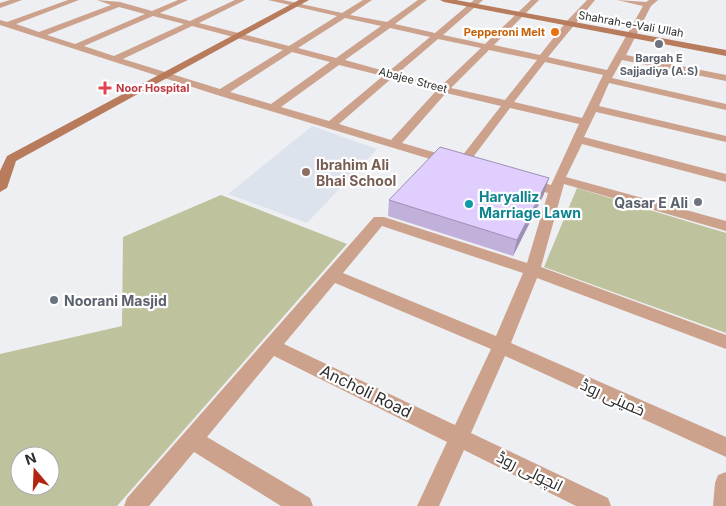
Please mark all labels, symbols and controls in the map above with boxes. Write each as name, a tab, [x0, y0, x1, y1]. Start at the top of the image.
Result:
street label: Shahrah-e-Vali Ullah	[577, 8, 685, 40]
place label: Pepperoni Melt	[464, 25, 545, 39]
marker: Pepperoni Melt	[549, 26, 561, 38]
marker: Bargah E Sajjadiya (A.S)	[653, 38, 665, 50]
place label: Bargah E Sajjadiya (A.S)	[620, 51, 698, 78]
street label: Abajee Street	[377, 64, 449, 96]
marker: Noor Hospital	[98, 81, 112, 95]
place label: Noor Hospital	[116, 81, 189, 95]
place label: Ibrahim Ali Bhai School	[316, 156, 396, 189]
marker: Ibrahim Ali Bhai School	[300, 166, 312, 178]
place label: Haryalliz Marriage Lawn	[479, 188, 581, 221]
place label: Qasar E Ali	[614, 194, 688, 211]
marker: Qasar E Ali	[692, 196, 704, 208]
marker: Haryalliz Marriage Lawn	[463, 198, 475, 210]
place label: Noorani Masjid	[64, 292, 167, 309]
marker: Noorani Masjid	[48, 294, 60, 306]
street label: Ancholi Road	[317, 360, 415, 422]
street label: خمینی روڈ	[577, 374, 648, 421]
north arrow	[10, 446, 60, 496]
street label: انچولی روڈ	[493, 446, 566, 497]
text: N	[23, 448, 38, 468]

